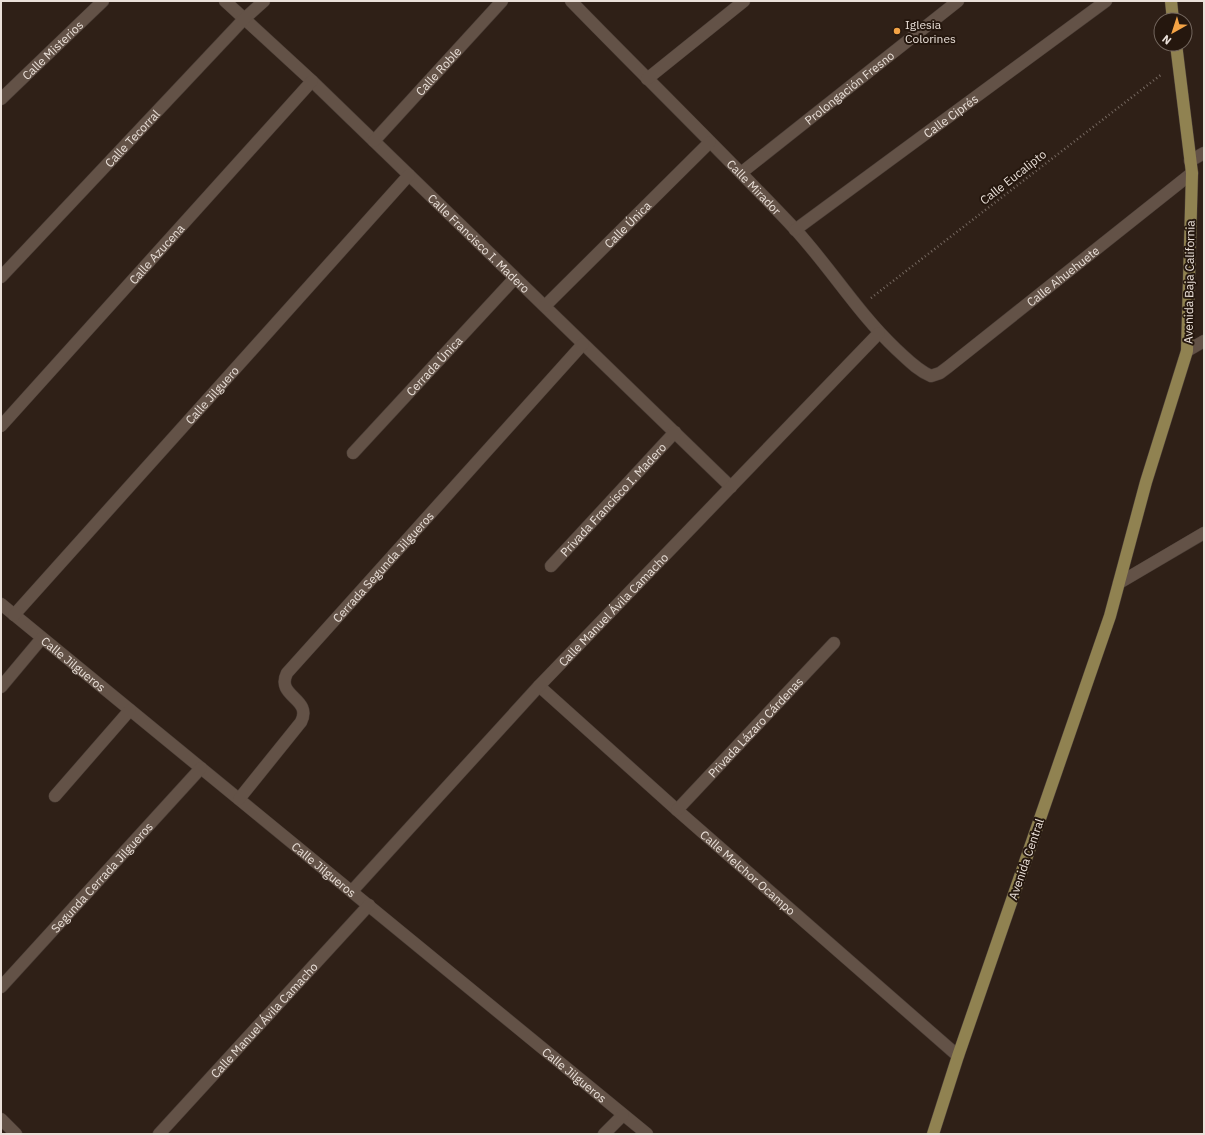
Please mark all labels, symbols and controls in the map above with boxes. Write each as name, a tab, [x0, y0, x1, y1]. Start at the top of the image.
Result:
north arrow	[1153, 12, 1193, 52]
street label: Calle Misterios	[18, 17, 86, 83]
place label: Iglesia Colorines	[905, 17, 956, 46]
marker: Iglesia Colorines	[892, 26, 902, 36]
text: N	[1159, 32, 1174, 48]
street label: Calle Roble	[412, 43, 464, 98]
street label: Prolongación Fresno	[801, 47, 897, 127]
street label: Calle Ciprés	[920, 90, 981, 141]
street label: Calle Tecorral	[101, 106, 163, 170]
street label: Calle Eucalipto	[977, 146, 1049, 208]
street label: Calle Mirador	[724, 156, 785, 218]
street label: Calle Francisco I. Madero	[425, 190, 533, 296]
street label: Calle Única	[601, 197, 654, 251]
street label: Avenida Baja California	[1180, 219, 1198, 344]
street label: Calle Azucena	[125, 220, 188, 287]
street label: Calle Ahuehuete	[1023, 242, 1102, 309]
street label: Cerrada Única	[403, 332, 466, 399]
street label: Calle Jilguero	[182, 362, 242, 427]
street label: Privada Francisco I. Madero	[557, 439, 669, 559]
street label: Cerrada Segunda Jilgueros	[329, 508, 437, 625]
street label: Calle Manuel Ávila Camacho	[555, 549, 671, 669]
street label: Calle Jilgueros	[38, 633, 109, 695]
street label: Privada Lázaro Cárdenas	[704, 674, 806, 780]
street label: Avenida Central	[1005, 816, 1047, 902]
street label: Segunda Cerrada Jilgueros	[47, 819, 156, 935]
street label: Calle Melchor Ocampo	[697, 827, 799, 918]
street label: Calle Jilgueros	[289, 838, 360, 900]
street label: Calle Manuel Ávila Camacho	[207, 959, 321, 1081]
street label: Calle Jilgueros	[539, 1044, 610, 1106]

